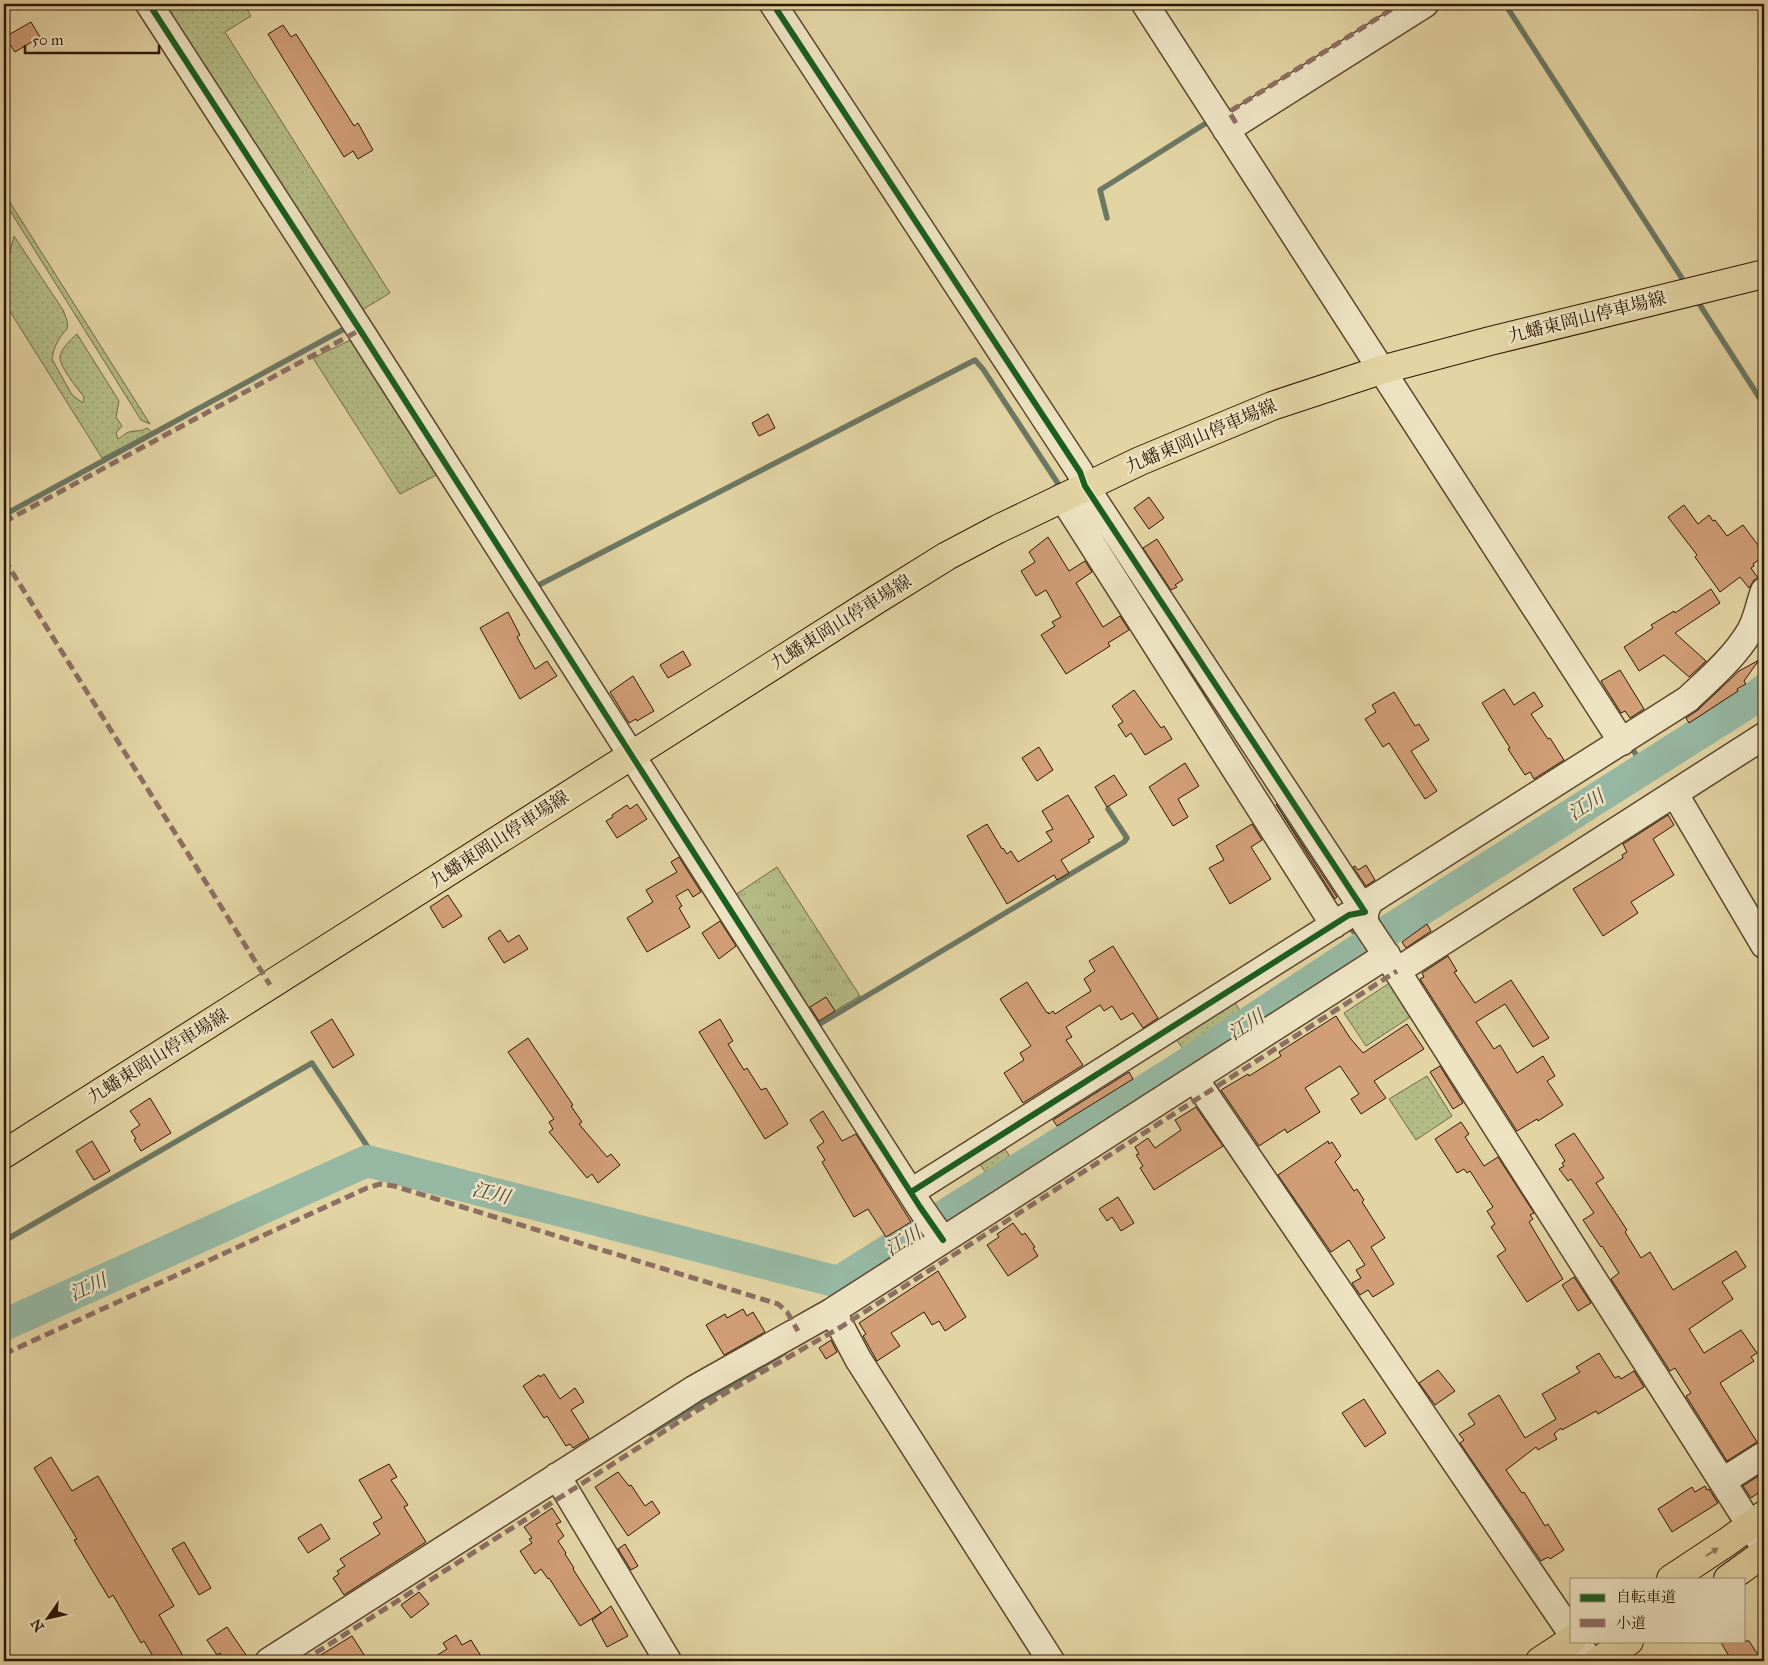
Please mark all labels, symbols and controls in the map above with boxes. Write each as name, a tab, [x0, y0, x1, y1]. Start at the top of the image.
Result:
scale bar	[25, 22, 159, 54]
text: 50 m	[32, 31, 64, 49]
street label: 九蟠東岡山停車場線	[1506, 287, 1668, 347]
street label: 九蟠東岡山停車場線	[1122, 394, 1280, 478]
street label: 九蟠東岡山停車場線	[766, 570, 916, 674]
water label: 江川	[1564, 784, 1610, 825]
street label: 九蟠東岡山停車場線	[425, 786, 573, 892]
street label: 九蟠東岡山停車場線	[83, 1004, 233, 1108]
water label: 江川	[1224, 1004, 1270, 1045]
water label: 江川	[470, 1177, 514, 1209]
water label: 江川	[881, 1220, 927, 1261]
water label: 江川	[66, 1268, 112, 1305]
one-way arrow	[1705, 1548, 1718, 1557]
legend	[1570, 1578, 1746, 1642]
text: 自転車道	[1616, 1588, 1676, 1606]
north arrow	[22, 1592, 72, 1642]
text: 小道	[1616, 1614, 1646, 1632]
text: N	[27, 1615, 48, 1635]

